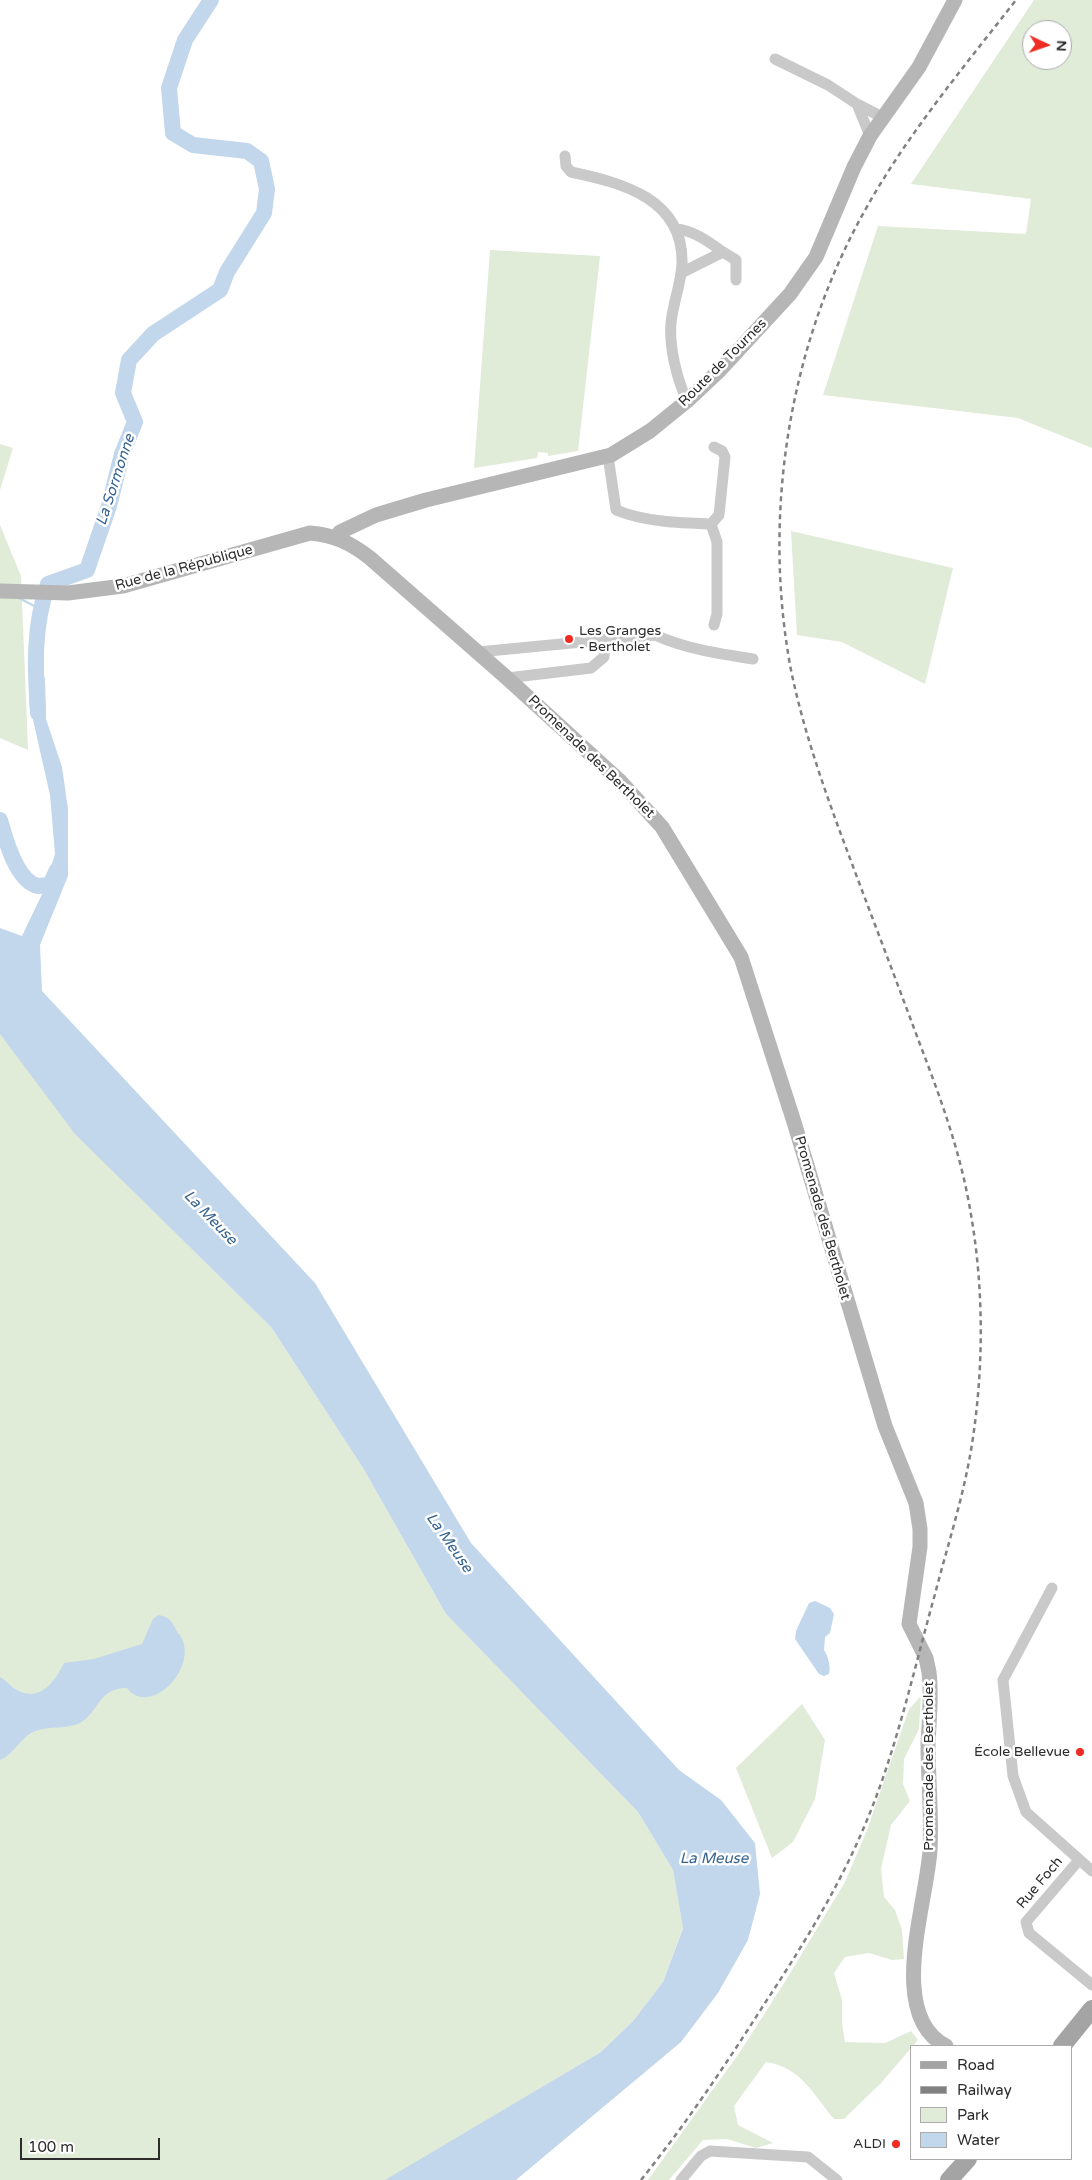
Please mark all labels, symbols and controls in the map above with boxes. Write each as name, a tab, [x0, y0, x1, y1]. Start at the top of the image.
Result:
north arrow	[1022, 20, 1072, 70]
text: N	[1053, 40, 1070, 52]
street label: Route de Tournes	[676, 316, 770, 410]
water label: La Sormonne	[93, 432, 139, 528]
street label: Rue de la République	[113, 542, 255, 594]
place label: Les Granges - Bertholet	[579, 623, 661, 656]
marker: Les Granges - Bertholet	[563, 633, 575, 645]
street label: Promenade des Bertholet	[524, 692, 658, 822]
street label: Promenade des Bertholet	[791, 1134, 853, 1302]
water label: La Meuse	[180, 1187, 240, 1249]
water label: La Meuse	[422, 1510, 476, 1576]
street label: Promenade des Bertholet	[921, 1681, 937, 1851]
place label: École Bellevue	[974, 1744, 1070, 1760]
marker: École Bellevue	[1074, 1746, 1086, 1758]
water label: La Meuse	[680, 1850, 748, 1868]
street label: Rue Foch	[1013, 1854, 1067, 1912]
legend	[910, 2045, 1072, 2160]
text: Road	[957, 2056, 995, 2074]
text: Railway	[957, 2081, 1012, 2099]
text: Park	[957, 2106, 989, 2124]
scale bar	[22, 2128, 162, 2160]
text: Water	[957, 2131, 1000, 2149]
place label: ALDI	[853, 2136, 886, 2152]
text: 100 m	[28, 2138, 74, 2156]
marker: ALDI	[890, 2138, 902, 2150]

